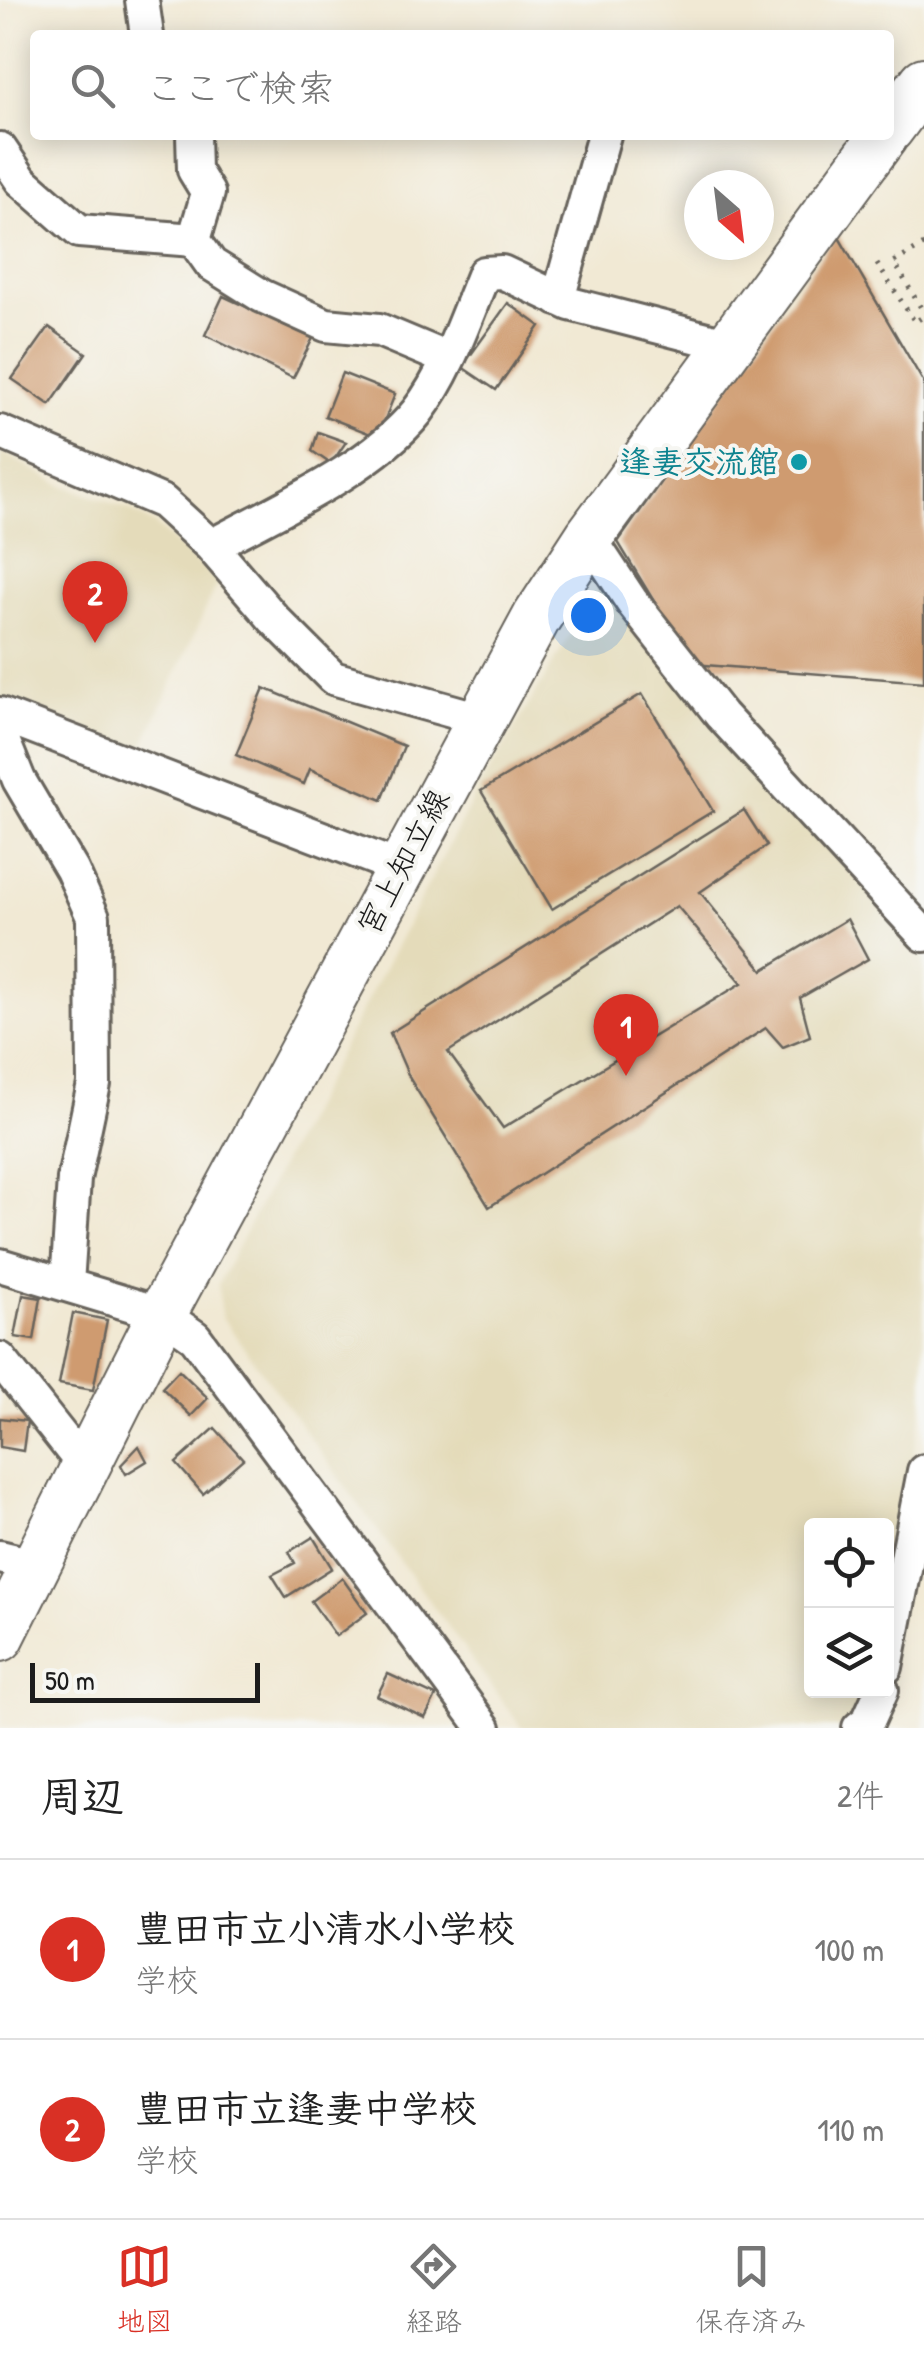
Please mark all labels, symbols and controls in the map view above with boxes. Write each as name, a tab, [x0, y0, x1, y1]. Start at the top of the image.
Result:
search box	[30, 30, 894, 140]
icon: search	[65, 58, 120, 113]
text: ここで検索	[145, 61, 335, 113]
north arrow	[684, 170, 774, 260]
place label: 逢妻交流館	[619, 440, 779, 483]
marker: 逢妻交流館	[788, 451, 810, 473]
pin: 2	[62, 560, 128, 643]
your location	[563, 590, 614, 641]
street label: 宮上知立線	[346, 781, 459, 943]
pin: 1	[594, 994, 658, 1076]
map controls	[804, 1518, 894, 1698]
button: locate	[804, 1518, 894, 1608]
button: layers	[804, 1608, 894, 1698]
scale bar	[30, 1658, 260, 1702]
text: 50 m	[45, 1661, 95, 1699]
text: 周辺	[40, 1767, 124, 1824]
text: 2件	[837, 1774, 884, 1817]
text: 豊田市立小清水小学校	[135, 1902, 515, 1954]
text: 1	[67, 1928, 78, 1971]
text: 100 m	[815, 1928, 884, 1971]
text: 学校	[135, 1958, 199, 2001]
text: 豊田市立逢妻中学校	[135, 2082, 477, 2134]
text: 2	[65, 2108, 80, 2151]
text: 110 m	[817, 2108, 884, 2151]
text: 学校	[135, 2138, 199, 2181]
tab: 地図	[117, 2239, 173, 2340]
tab: 経路	[406, 2239, 462, 2340]
tab: 保存済み	[695, 2239, 807, 2340]

